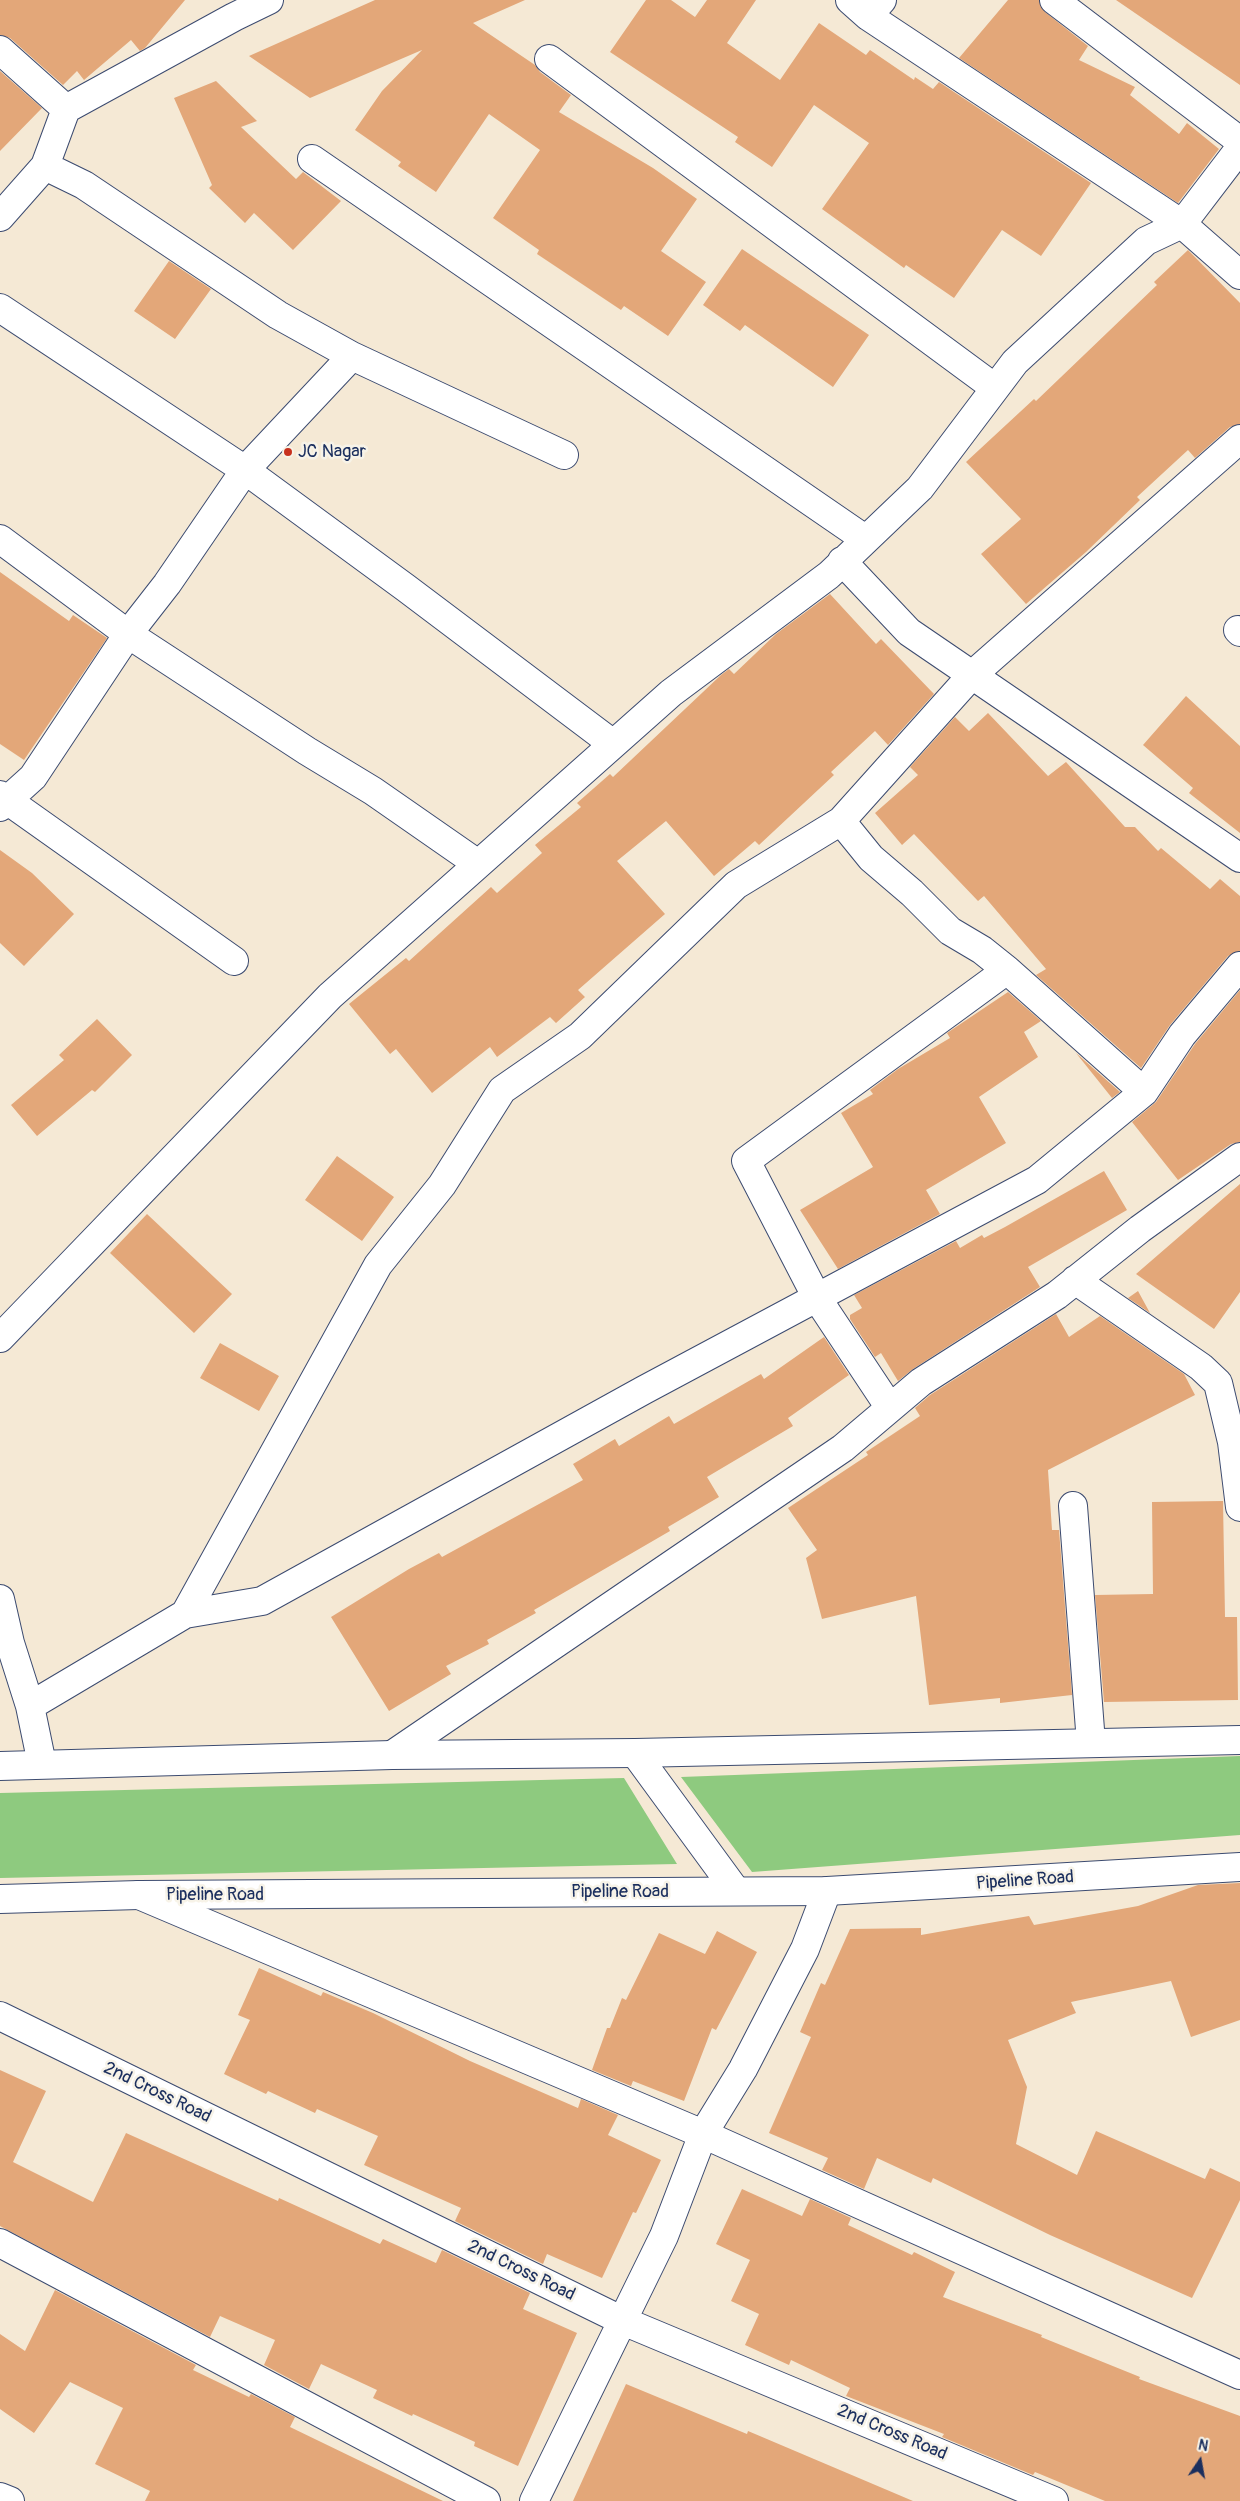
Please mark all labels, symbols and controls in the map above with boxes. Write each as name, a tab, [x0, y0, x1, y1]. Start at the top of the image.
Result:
place label: JC Nagar	[298, 441, 366, 463]
marker: JC Nagar	[282, 446, 294, 458]
street label: Pipeline Road	[975, 1867, 1075, 1895]
street label: Pipeline Road	[571, 1881, 669, 1903]
street label: Pipeline Road	[166, 1884, 264, 1906]
street label: 2nd Cross Road	[100, 2058, 214, 2128]
street label: 2nd Cross Road	[464, 2236, 578, 2306]
street label: 2nd Cross Road	[834, 2400, 950, 2466]
north arrow	[1175, 2436, 1225, 2486]
text: N	[1197, 2437, 1210, 2455]

